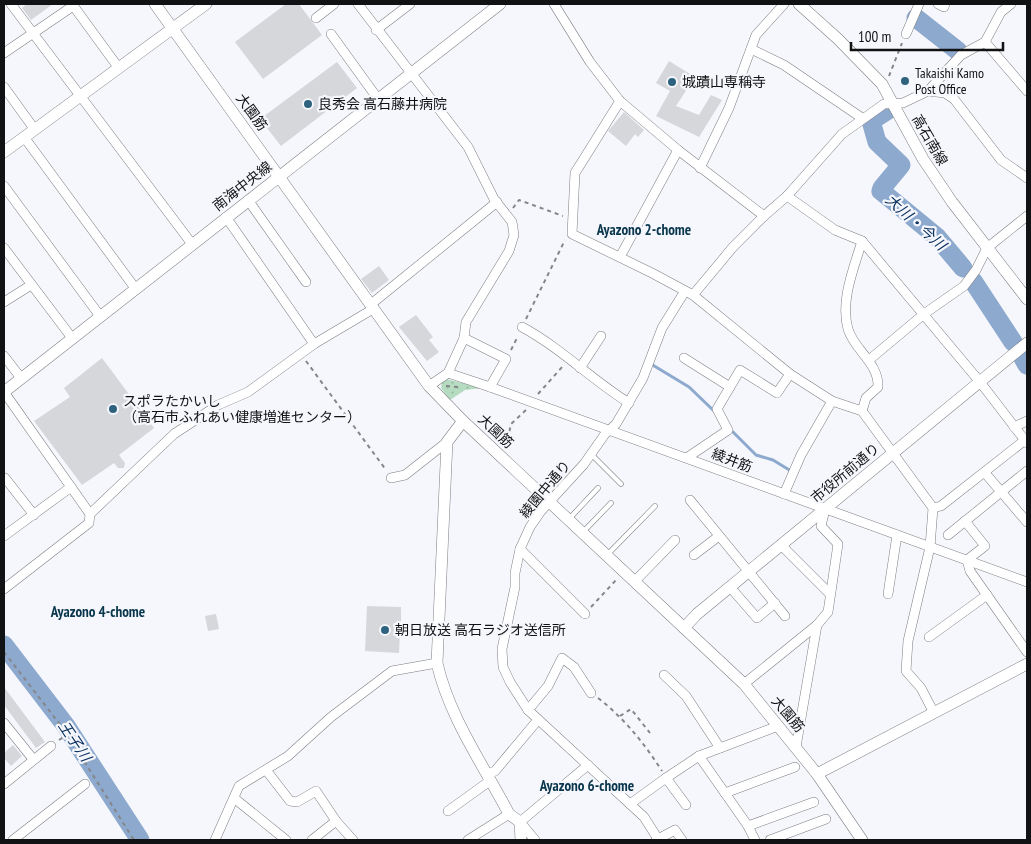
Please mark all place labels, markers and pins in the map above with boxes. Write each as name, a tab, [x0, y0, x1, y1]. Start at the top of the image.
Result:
place label: Takaishi Kamo Post Office	[915, 64, 984, 98]
place label: 城蹟山専稱寺	[682, 73, 766, 91]
marker: Takaishi Kamo Post Office	[899, 75, 911, 87]
marker: 城蹟山専稱寺	[666, 76, 678, 88]
place label: 良秀会 高石藤井病院	[318, 95, 447, 113]
marker: 良秀会 高石藤井病院	[302, 98, 314, 110]
place label: スポラたかいし （高石市ふれあい健康増進センター）	[123, 392, 361, 426]
marker: スポラたかいし （高石市ふれあい健康増進センター）	[107, 403, 119, 415]
place label: 朝日放送 高石ラジオ送信所	[395, 621, 566, 639]
marker: 朝日放送 高石ラジオ送信所	[379, 624, 391, 636]

